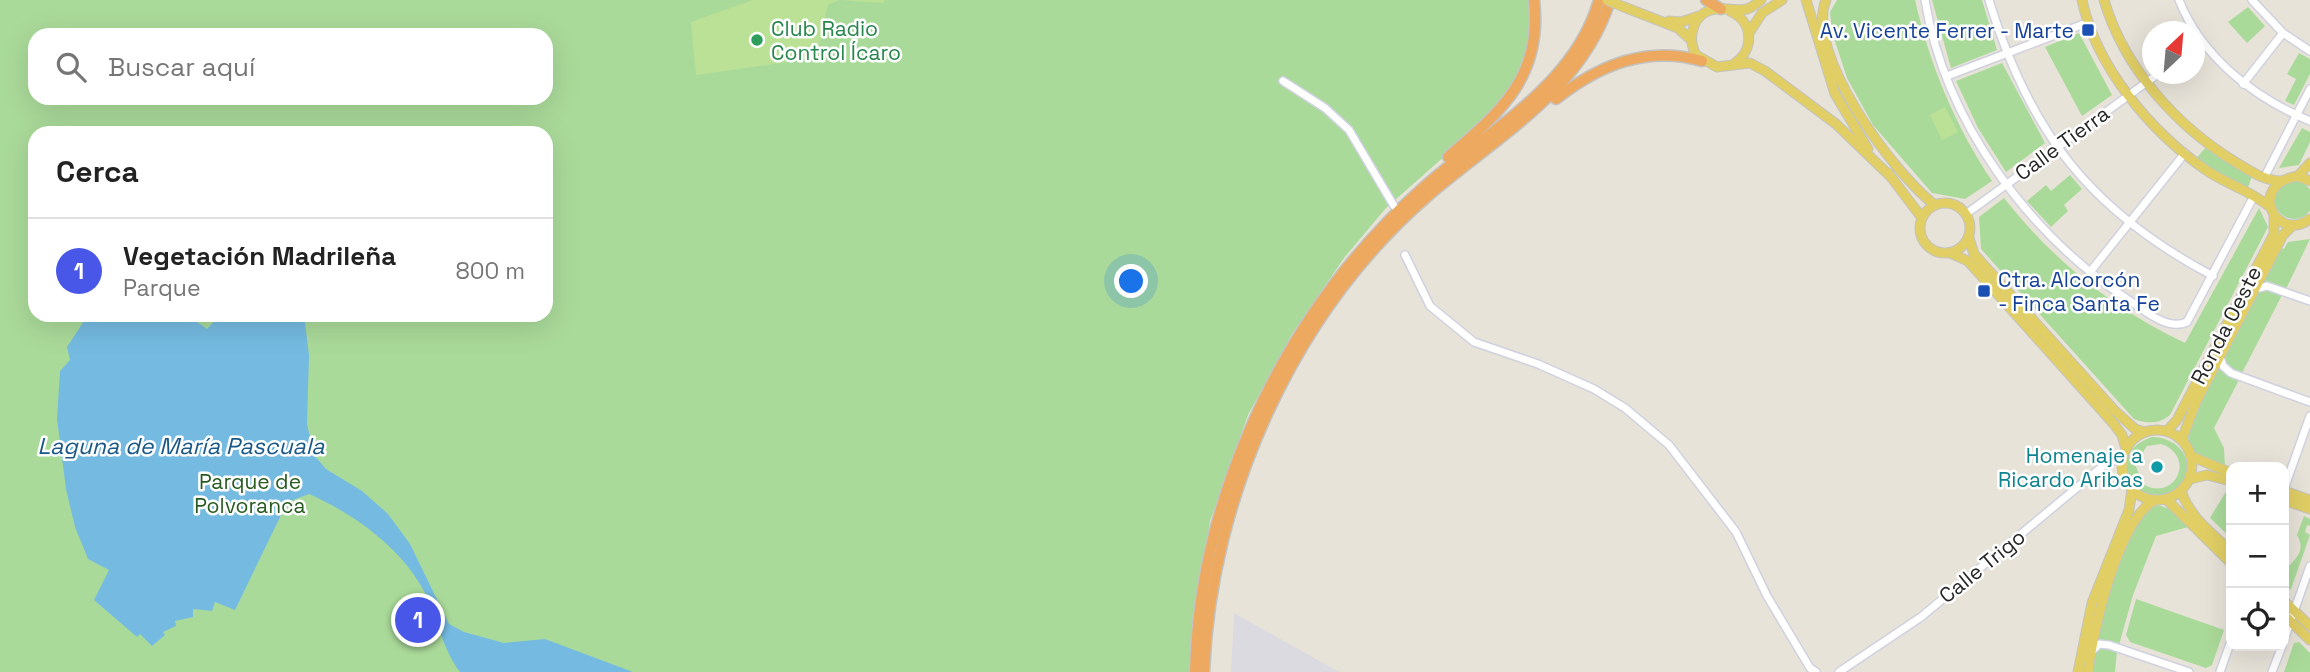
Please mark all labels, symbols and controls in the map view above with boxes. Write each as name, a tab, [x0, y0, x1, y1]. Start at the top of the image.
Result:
place label: Club Radio Control Ícaro	[771, 15, 901, 66]
place label: Av. Vicente Ferrer - Marte	[1820, 17, 2074, 44]
north arrow	[2142, 21, 2205, 84]
marker: Av. Vicente Ferrer - Marte	[2080, 22, 2096, 38]
search box	[28, 28, 553, 105]
marker: Club Radio Control Ícaro	[749, 32, 765, 48]
icon: search	[52, 48, 90, 86]
text: Buscar aquí	[108, 50, 255, 84]
street label: Calle Tierra	[2009, 100, 2115, 186]
text: Cerca	[56, 152, 139, 191]
text: Vegetación Madrileña	[123, 239, 396, 273]
text: 1	[74, 256, 84, 286]
text: 800 m	[455, 256, 525, 286]
street label: Ronda Oeste	[2185, 261, 2267, 389]
your location	[1114, 264, 1148, 298]
place label: Ctra. Alcorcón - Finca Santa Fe	[1998, 266, 2160, 317]
text: Parque	[123, 273, 201, 303]
marker: Ctra. Alcorcón - Finca Santa Fe	[1976, 283, 1992, 299]
water label: Laguna de María Pascuala	[37, 431, 325, 461]
place label: Homenaje a Ricardo Aribas	[1998, 442, 2143, 493]
marker: Homenaje a Ricardo Aribas	[2149, 459, 2165, 475]
map controls	[2226, 462, 2289, 651]
button: +	[2226, 462, 2289, 525]
park label: Parque de Polvoranca	[194, 468, 306, 519]
street label: Calle Trigo	[1933, 523, 2031, 609]
button: −	[2226, 525, 2289, 588]
button: locate	[2226, 588, 2289, 651]
pin: 1	[395, 594, 441, 646]

